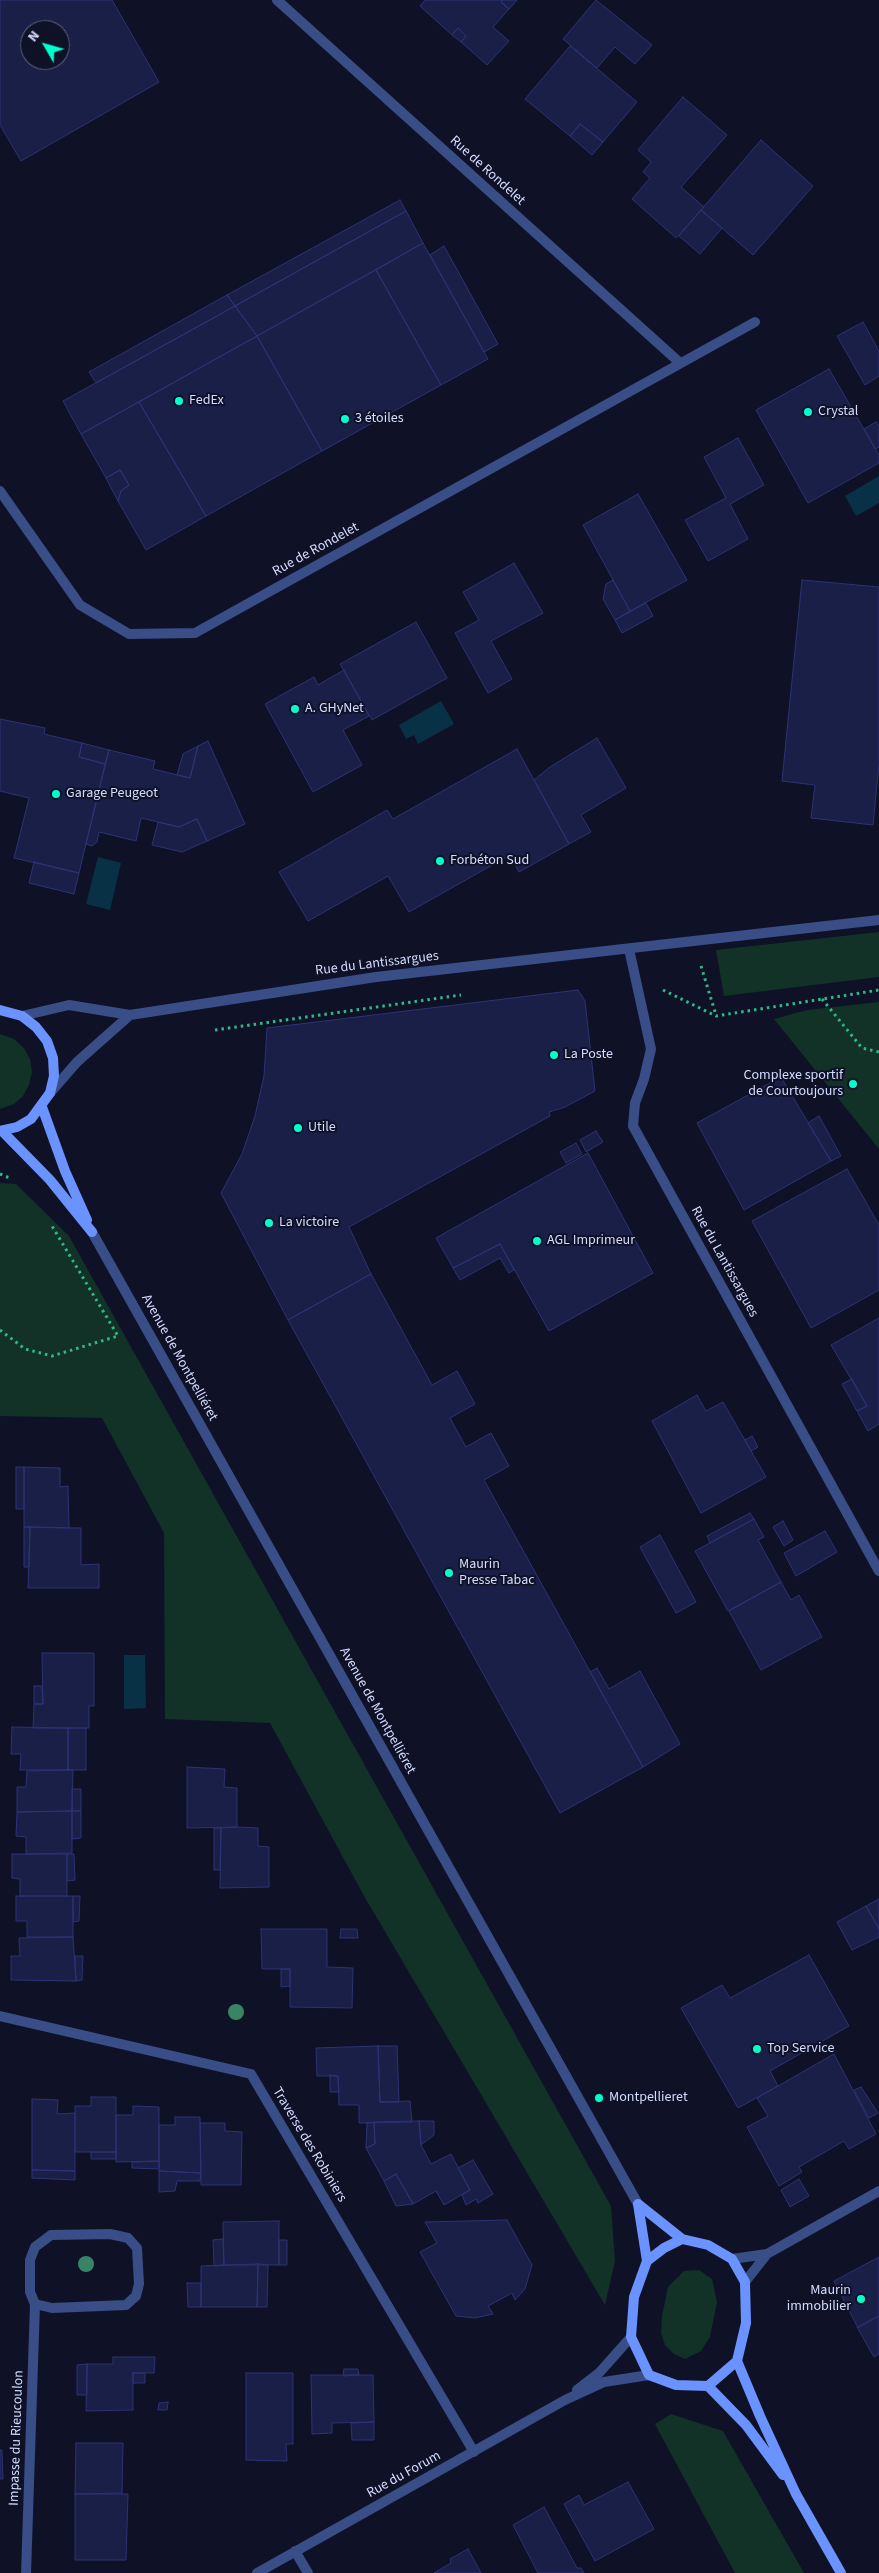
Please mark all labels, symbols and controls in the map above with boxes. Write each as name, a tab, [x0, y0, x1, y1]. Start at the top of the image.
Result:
north arrow	[20, 20, 70, 70]
text: N	[23, 27, 45, 46]
street label: Rue de Rondelet	[446, 133, 528, 209]
place label: FedEx	[189, 393, 224, 409]
marker: FedEx	[173, 395, 185, 407]
place label: Crystal	[818, 404, 858, 420]
marker: Crystal	[802, 406, 814, 418]
place label: 3 étoiles	[355, 411, 404, 427]
marker: 3 étoiles	[339, 413, 351, 425]
street label: Rue de Rondelet	[270, 519, 362, 581]
place label: A. GHyNet	[305, 701, 364, 717]
marker: A. GHyNet	[289, 703, 301, 715]
place label: Garage Peugeot	[66, 786, 158, 802]
marker: Garage Peugeot	[50, 788, 62, 800]
place label: Forbéton Sud	[450, 853, 529, 869]
marker: Forbéton Sud	[434, 855, 446, 867]
street label: Rue du Lantissargues	[314, 948, 440, 980]
place label: La Poste	[564, 1047, 613, 1063]
marker: La Poste	[548, 1049, 560, 1061]
place label: Complexe sportif de Courtoujours	[744, 1068, 843, 1100]
marker: Complexe sportif de Courtoujours	[847, 1078, 859, 1090]
place label: Utile	[308, 1120, 336, 1136]
marker: Utile	[292, 1122, 304, 1134]
street label: Rue du Lantissargues	[687, 1204, 761, 1320]
place label: La victoire	[279, 1215, 339, 1231]
marker: La victoire	[263, 1217, 275, 1229]
place label: AGL Imprimeur	[547, 1233, 635, 1249]
marker: AGL Imprimeur	[531, 1235, 543, 1247]
street label: Avenue de Montpelliéret	[137, 1292, 221, 1424]
place label: Maurin Presse Tabac	[459, 1557, 535, 1590]
marker: Maurin Presse Tabac	[443, 1567, 455, 1579]
street label: Avenue de Montpelliéret	[335, 1645, 419, 1777]
place label: Top Service	[767, 2041, 834, 2057]
marker: Top Service	[751, 2043, 763, 2055]
street label: Traverse des Robiniers	[268, 2085, 350, 2205]
place label: Montpellieret	[609, 2090, 688, 2106]
marker: Montpellieret	[593, 2092, 605, 2104]
place label: Maurin immobilier	[787, 2283, 851, 2316]
marker: Maurin immobilier	[855, 2293, 867, 2305]
street label: Impasse du Rieucoulon	[6, 2370, 28, 2506]
street label: Rue du Forum	[364, 2448, 444, 2502]

